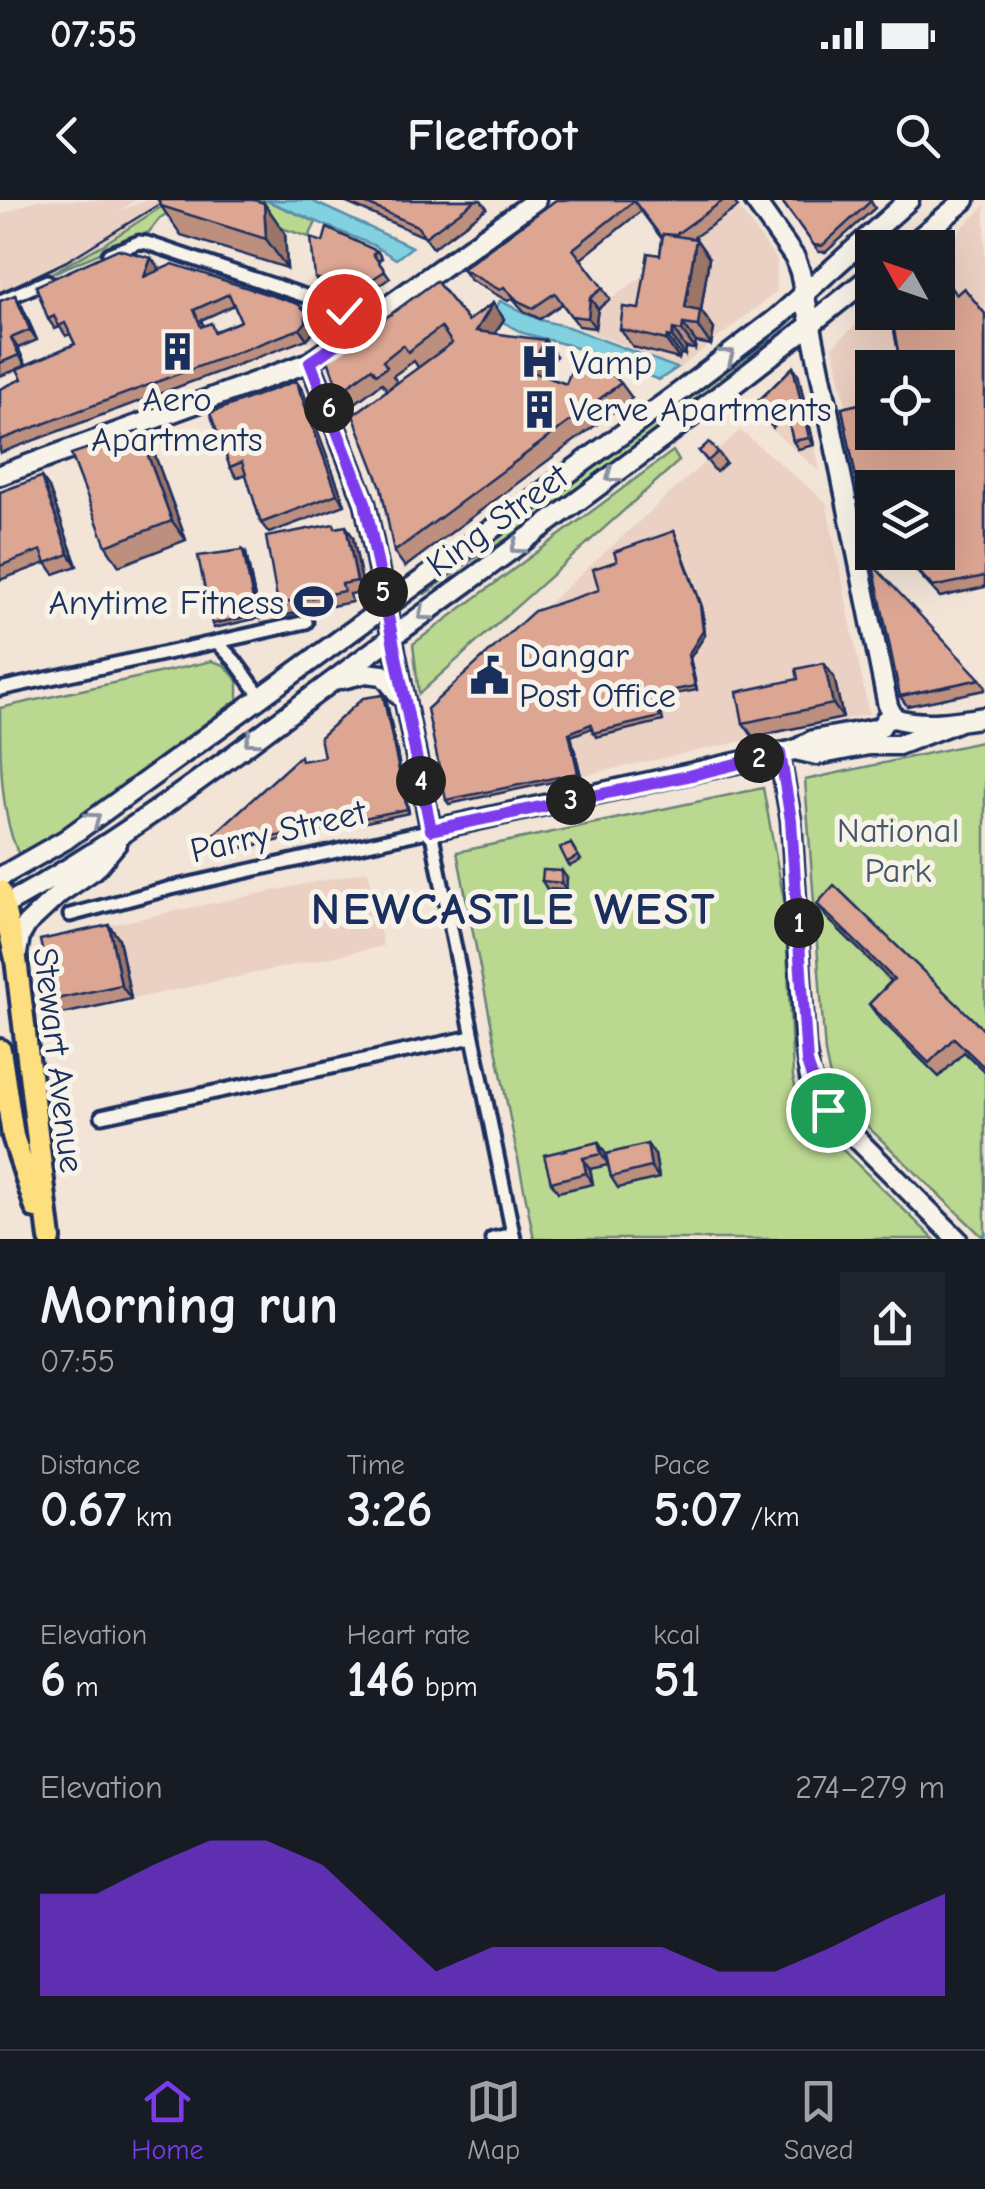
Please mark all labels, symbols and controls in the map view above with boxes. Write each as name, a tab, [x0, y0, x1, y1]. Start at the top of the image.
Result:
text: 07:55	[50, 13, 137, 57]
icon: back	[40, 108, 95, 163]
icon: search	[890, 108, 945, 163]
text: Fleetfoot	[407, 109, 578, 161]
north arrow	[855, 230, 955, 330]
map controls	[855, 230, 955, 570]
pin	[302, 269, 387, 354]
icon: check	[317, 284, 372, 339]
building icon: Aero Apartments	[156, 331, 198, 373]
hospital icon: Vamp	[519, 341, 561, 383]
place label: Vamp	[570, 342, 652, 383]
one-way arrow	[717, 350, 735, 367]
button: locate	[855, 350, 955, 450]
place label: Aero Apartments	[91, 379, 263, 460]
pin: 6	[304, 383, 354, 433]
building icon: Verve Apartments	[518, 388, 560, 430]
place label: Verve Apartments	[569, 389, 832, 430]
text: 6	[322, 392, 336, 424]
street label: King Street	[419, 455, 577, 585]
one-way arrow	[605, 464, 624, 483]
button: layers	[855, 470, 955, 570]
one-way arrow	[509, 535, 528, 553]
pin: 5	[358, 567, 408, 617]
text: 5	[376, 576, 390, 608]
sports icon: Anytime Fitness	[293, 581, 335, 623]
place label: Anytime Fitness	[48, 582, 284, 623]
one-way arrow	[417, 602, 435, 620]
place label: Dangar Post Office	[519, 635, 676, 716]
public building icon: Dangar Post Office	[468, 654, 510, 696]
one-way arrow	[243, 728, 262, 747]
pin: 2	[734, 733, 784, 783]
text: 2	[752, 742, 766, 774]
pin: 4	[396, 756, 446, 806]
text: 4	[414, 765, 428, 797]
pin: 3	[546, 775, 596, 825]
text: 3	[564, 784, 578, 816]
street label: Parry Street	[186, 791, 371, 872]
park label: National Park	[837, 810, 959, 891]
one-way arrow	[83, 814, 101, 831]
district label: NEWCASTLE WEST	[311, 883, 717, 935]
pin: 1	[774, 898, 824, 948]
text: 1	[793, 907, 805, 939]
street label: Stewart Avenue	[24, 945, 93, 1175]
pin	[786, 1068, 871, 1153]
icon: arrive	[801, 1083, 856, 1138]
button: share	[840, 1272, 945, 1377]
text: Morning run	[40, 1273, 338, 1337]
text: 07:55	[40, 1343, 115, 1380]
text: Distance	[40, 1449, 140, 1481]
text: Time	[347, 1449, 405, 1481]
text: Pace	[653, 1449, 710, 1481]
text: 0.67	[40, 1481, 126, 1539]
text: 3:26	[347, 1481, 433, 1539]
text: 5:07	[653, 1481, 741, 1539]
text: km	[126, 1501, 172, 1533]
text: /km	[741, 1501, 800, 1533]
text: Elevation	[40, 1619, 147, 1651]
text: Heart rate	[347, 1619, 470, 1651]
text: kcal	[653, 1619, 700, 1651]
text: 6	[40, 1651, 66, 1709]
text: 146	[347, 1651, 415, 1709]
text: 51	[653, 1651, 700, 1709]
text: m	[66, 1671, 99, 1703]
text: bpm	[415, 1671, 478, 1703]
text: Elevation	[40, 1769, 163, 1806]
text: 274–279 m	[795, 1769, 945, 1806]
tab: Home	[131, 2074, 204, 2166]
tab: Map	[466, 2074, 521, 2166]
tab: Saved	[784, 2074, 854, 2166]

